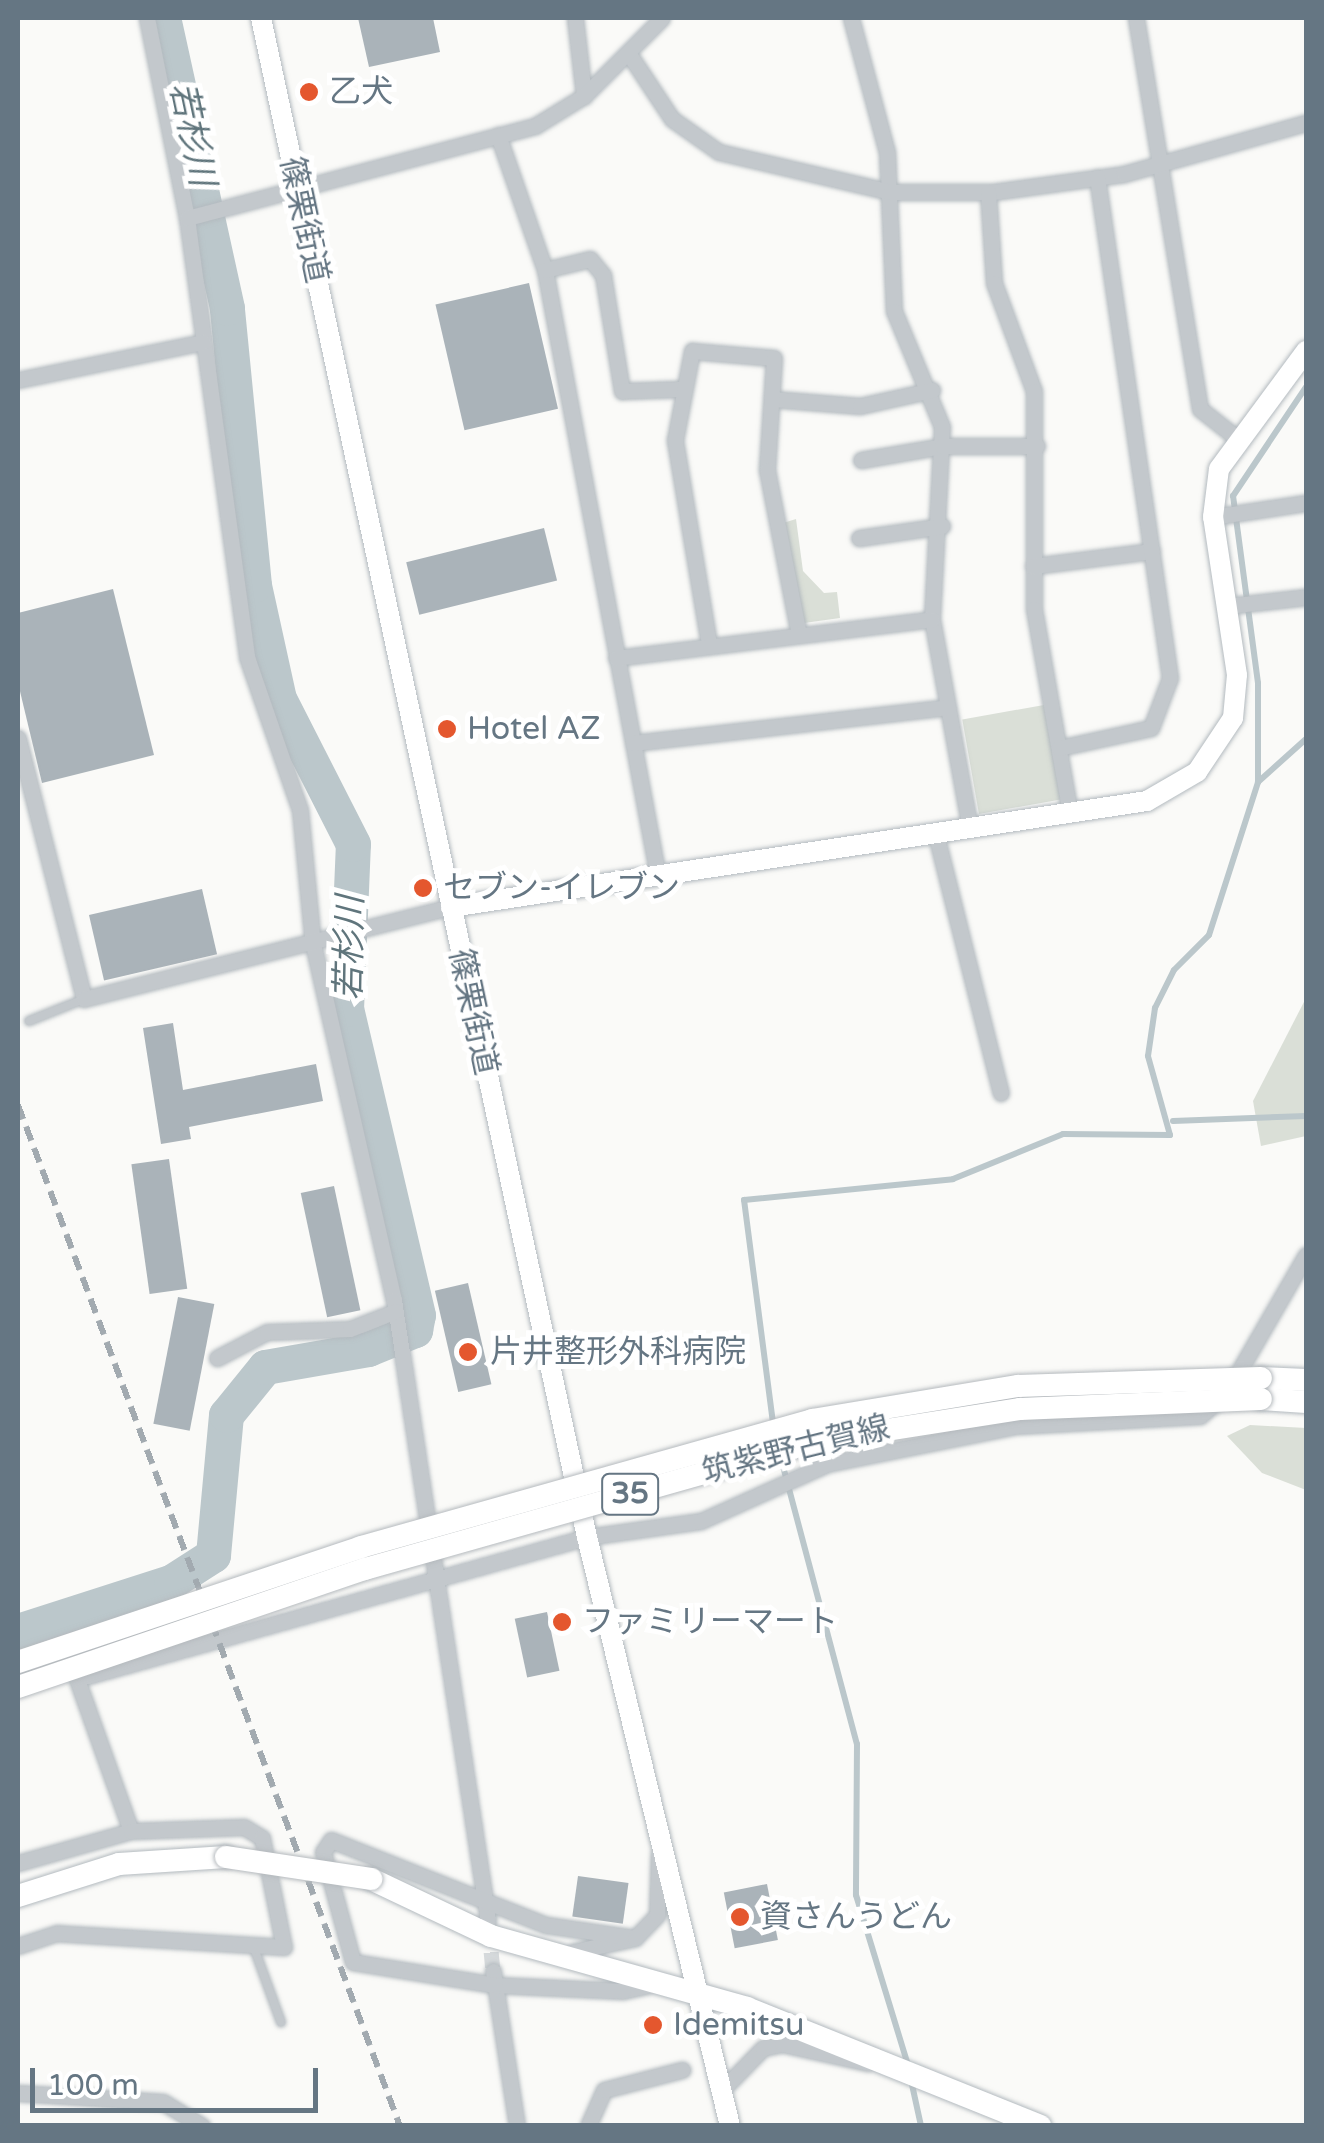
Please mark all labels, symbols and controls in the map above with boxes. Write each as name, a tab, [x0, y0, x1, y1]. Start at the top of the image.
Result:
place label: 乙犬	[329, 73, 393, 111]
water label: 若杉川	[161, 78, 223, 190]
marker: 乙犬	[298, 81, 320, 103]
street label: 篠栗街道	[272, 153, 336, 287]
place label: Hotel AZ	[467, 710, 601, 748]
marker: Hotel AZ	[436, 718, 458, 740]
place label: セブン-イレブン	[443, 869, 680, 907]
marker: セブン-イレブン	[412, 877, 434, 899]
water label: 若杉川	[328, 895, 372, 1001]
street label: 篠栗街道	[441, 945, 505, 1079]
place label: 片井整形外科病院	[490, 1333, 746, 1371]
marker: 片井整形外科病院	[455, 1339, 481, 1365]
street label: 筑紫野古賀線	[698, 1408, 894, 1492]
road number: 35	[600, 1469, 660, 1519]
place label: ファミリーマート	[582, 1603, 838, 1641]
marker: ファミリーマート	[551, 1611, 573, 1633]
place label: 資さんうどん	[760, 1898, 952, 1936]
marker: 資さんうどん	[729, 1906, 751, 1928]
place label: Idemitsu	[673, 2006, 804, 2044]
marker: Idemitsu	[642, 2014, 664, 2036]
scale bar	[35, 2048, 322, 2110]
text: 100 m	[47, 2067, 139, 2104]

